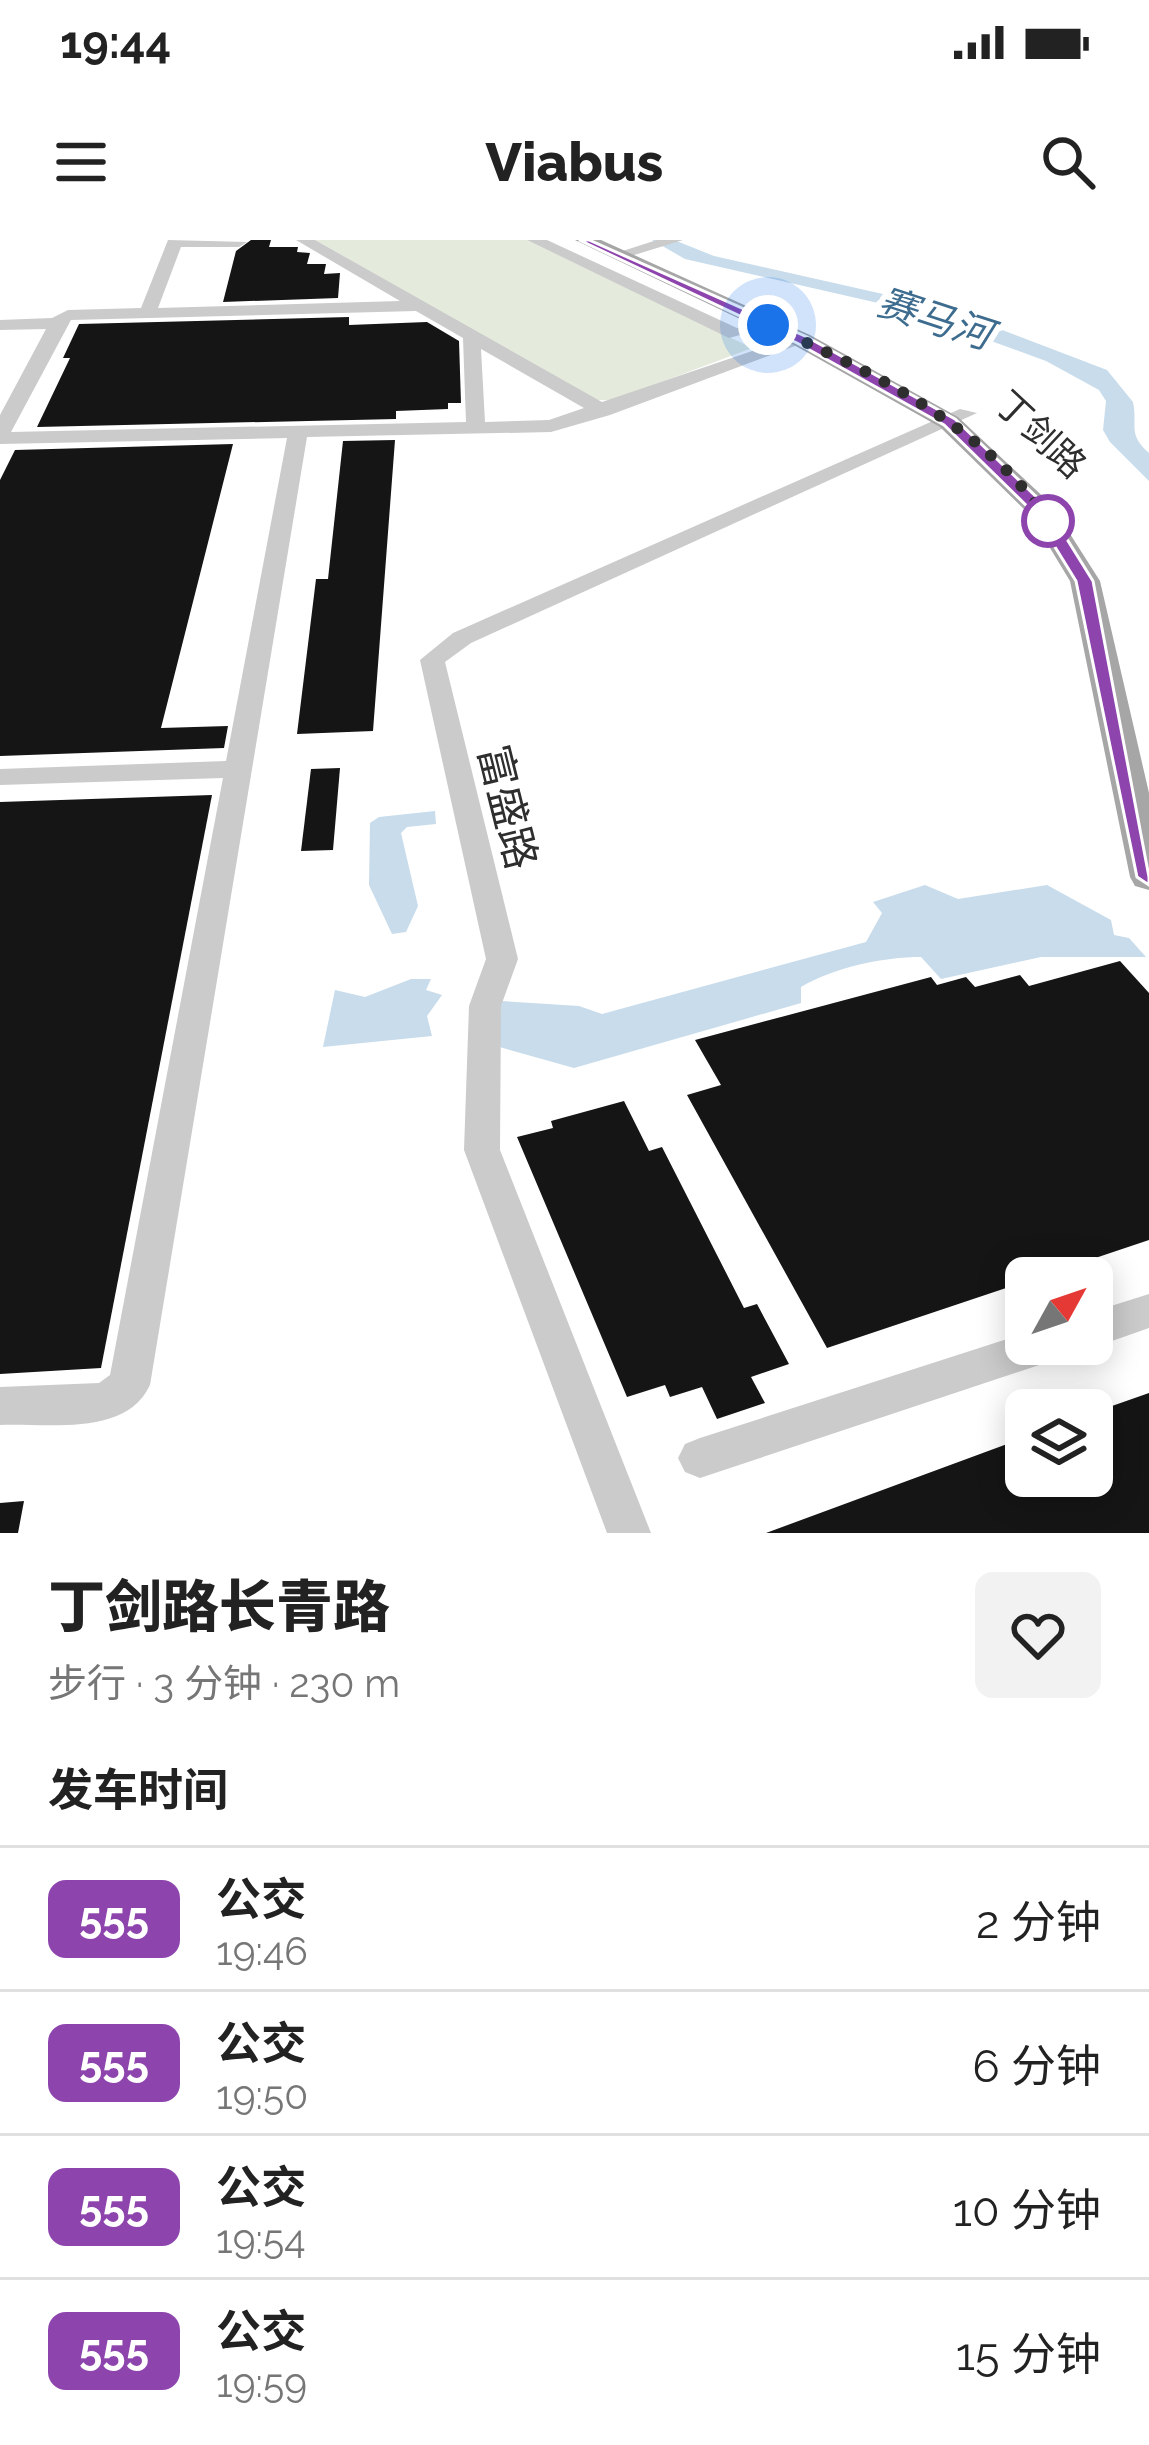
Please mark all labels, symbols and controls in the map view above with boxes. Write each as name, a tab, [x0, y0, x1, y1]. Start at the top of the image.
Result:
text: 19:44	[60, 16, 171, 69]
icon: menu	[48, 129, 114, 195]
icon: search	[1035, 129, 1101, 195]
text: Viabus	[486, 130, 663, 194]
water label: 赛马河	[872, 278, 1004, 360]
your location	[738, 295, 798, 355]
street label: 丁剑路	[987, 382, 1095, 486]
unlabelled marker	[1023, 496, 1073, 546]
street label: 富盛路	[468, 740, 547, 874]
north arrow	[1005, 1257, 1113, 1365]
map controls	[1005, 1257, 1113, 1497]
button: layers	[1005, 1389, 1113, 1497]
button: heart	[975, 1572, 1101, 1698]
text: 丁剑路长青路	[48, 1573, 390, 1640]
text: 步行 · 3 分钟 · 230 m	[48, 1660, 400, 1706]
text: 发车时间	[48, 1764, 228, 1817]
text: 公交	[216, 1873, 306, 1926]
text: 555	[79, 1894, 149, 1943]
text: 2 分钟	[976, 1896, 1101, 1949]
text: 19:46	[216, 1928, 308, 1974]
text: 公交	[216, 2017, 306, 2070]
text: 555	[79, 2038, 149, 2087]
text: 6 分钟	[972, 2040, 1101, 2093]
text: 19:50	[216, 2072, 308, 2118]
text: 公交	[216, 2161, 306, 2214]
text: 555	[79, 2182, 149, 2231]
text: 10 分钟	[953, 2184, 1101, 2237]
text: 19:54	[216, 2216, 305, 2262]
text: 公交	[216, 2305, 306, 2358]
text: 555	[79, 2326, 149, 2375]
text: 15 分钟	[956, 2328, 1101, 2381]
text: 19:59	[216, 2360, 307, 2406]

